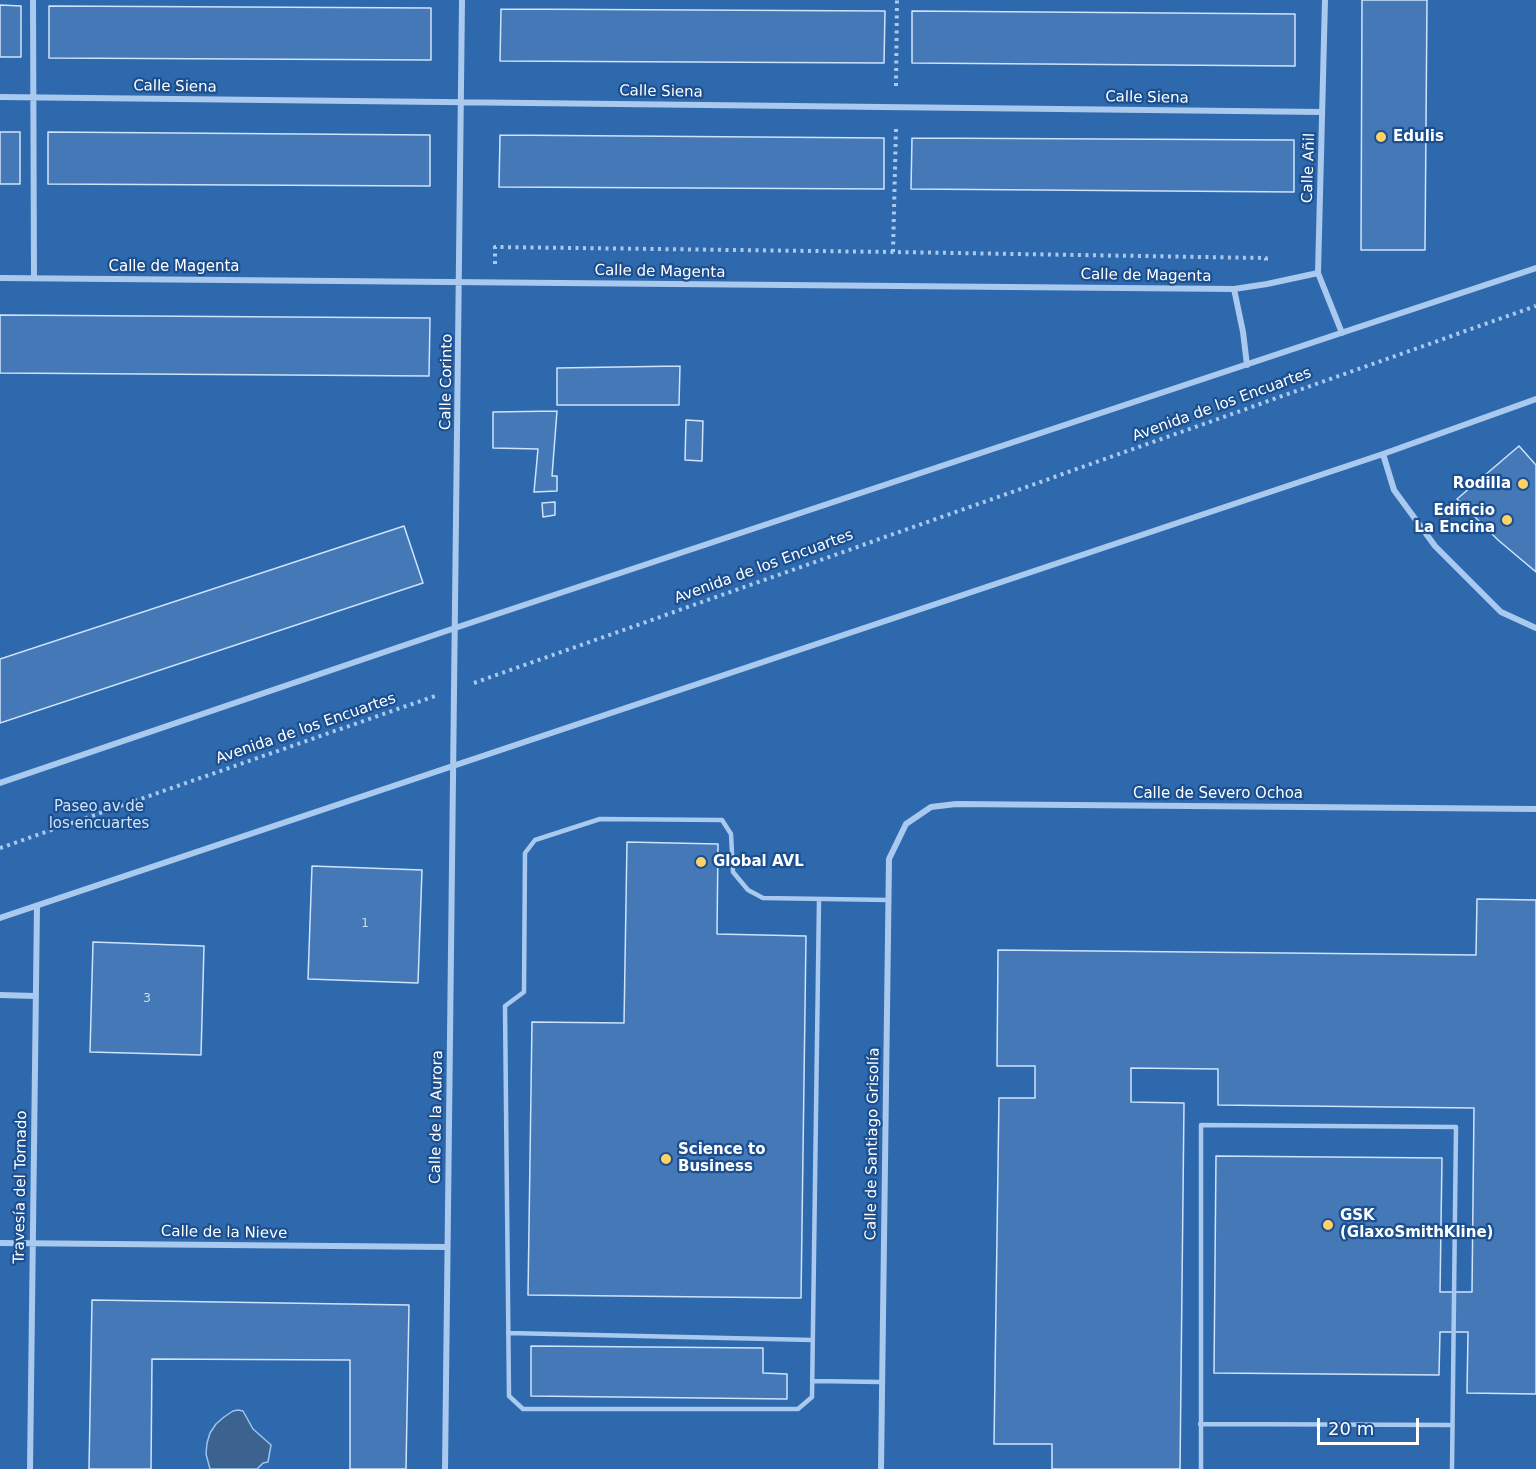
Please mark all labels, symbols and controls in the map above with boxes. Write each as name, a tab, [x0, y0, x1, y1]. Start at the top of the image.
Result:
street label: Calle Siena	[133, 77, 217, 97]
street label: Calle Siena	[619, 82, 703, 102]
street label: Calle Siena	[1105, 88, 1189, 108]
place label: Edulis	[1393, 128, 1444, 146]
marker: Edulis	[1374, 130, 1388, 144]
street label: Calle Añil	[1299, 133, 1319, 203]
street label: Calle de Magenta	[109, 258, 239, 276]
street label: Calle de Magenta	[594, 262, 726, 282]
street label: Calle de Magenta	[1080, 266, 1212, 286]
street label: Calle Corinto	[437, 334, 457, 430]
street label: Avenida de los Encuartes	[1130, 364, 1314, 446]
place label: Rodilla	[1453, 475, 1511, 493]
marker: Rodilla	[1516, 477, 1530, 491]
place label: Edificio La Encina	[1414, 502, 1495, 537]
marker: Edificio La Encina	[1500, 513, 1514, 527]
street label: Avenida de los Encuartes	[672, 526, 856, 608]
street label: Avenida de los Encuartes	[214, 690, 398, 768]
street label: Calle de Severo Ochoa	[1133, 785, 1303, 803]
park label: Paseo av de los encuartes	[49, 798, 149, 833]
place label: Global AVL	[713, 853, 804, 871]
marker: Global AVL	[694, 855, 708, 869]
house number: 1	[361, 917, 369, 931]
house number: 3	[143, 992, 151, 1006]
street label: Calle de Santiago Grisolía	[862, 1047, 884, 1241]
street label: Calle de la Aurora	[427, 1050, 447, 1184]
street label: Travesía del Tornado	[11, 1110, 31, 1264]
place label: Science to Business	[678, 1141, 765, 1176]
marker: Science to Business	[659, 1152, 673, 1166]
place label: GSK (GlaxoSmithKline)	[1340, 1207, 1493, 1242]
marker: GSK (GlaxoSmithKline)	[1321, 1218, 1335, 1232]
street label: Calle de la Nieve	[161, 1223, 287, 1243]
scale bar	[1320, 1406, 1422, 1444]
text: 20 m	[1328, 1418, 1374, 1439]

